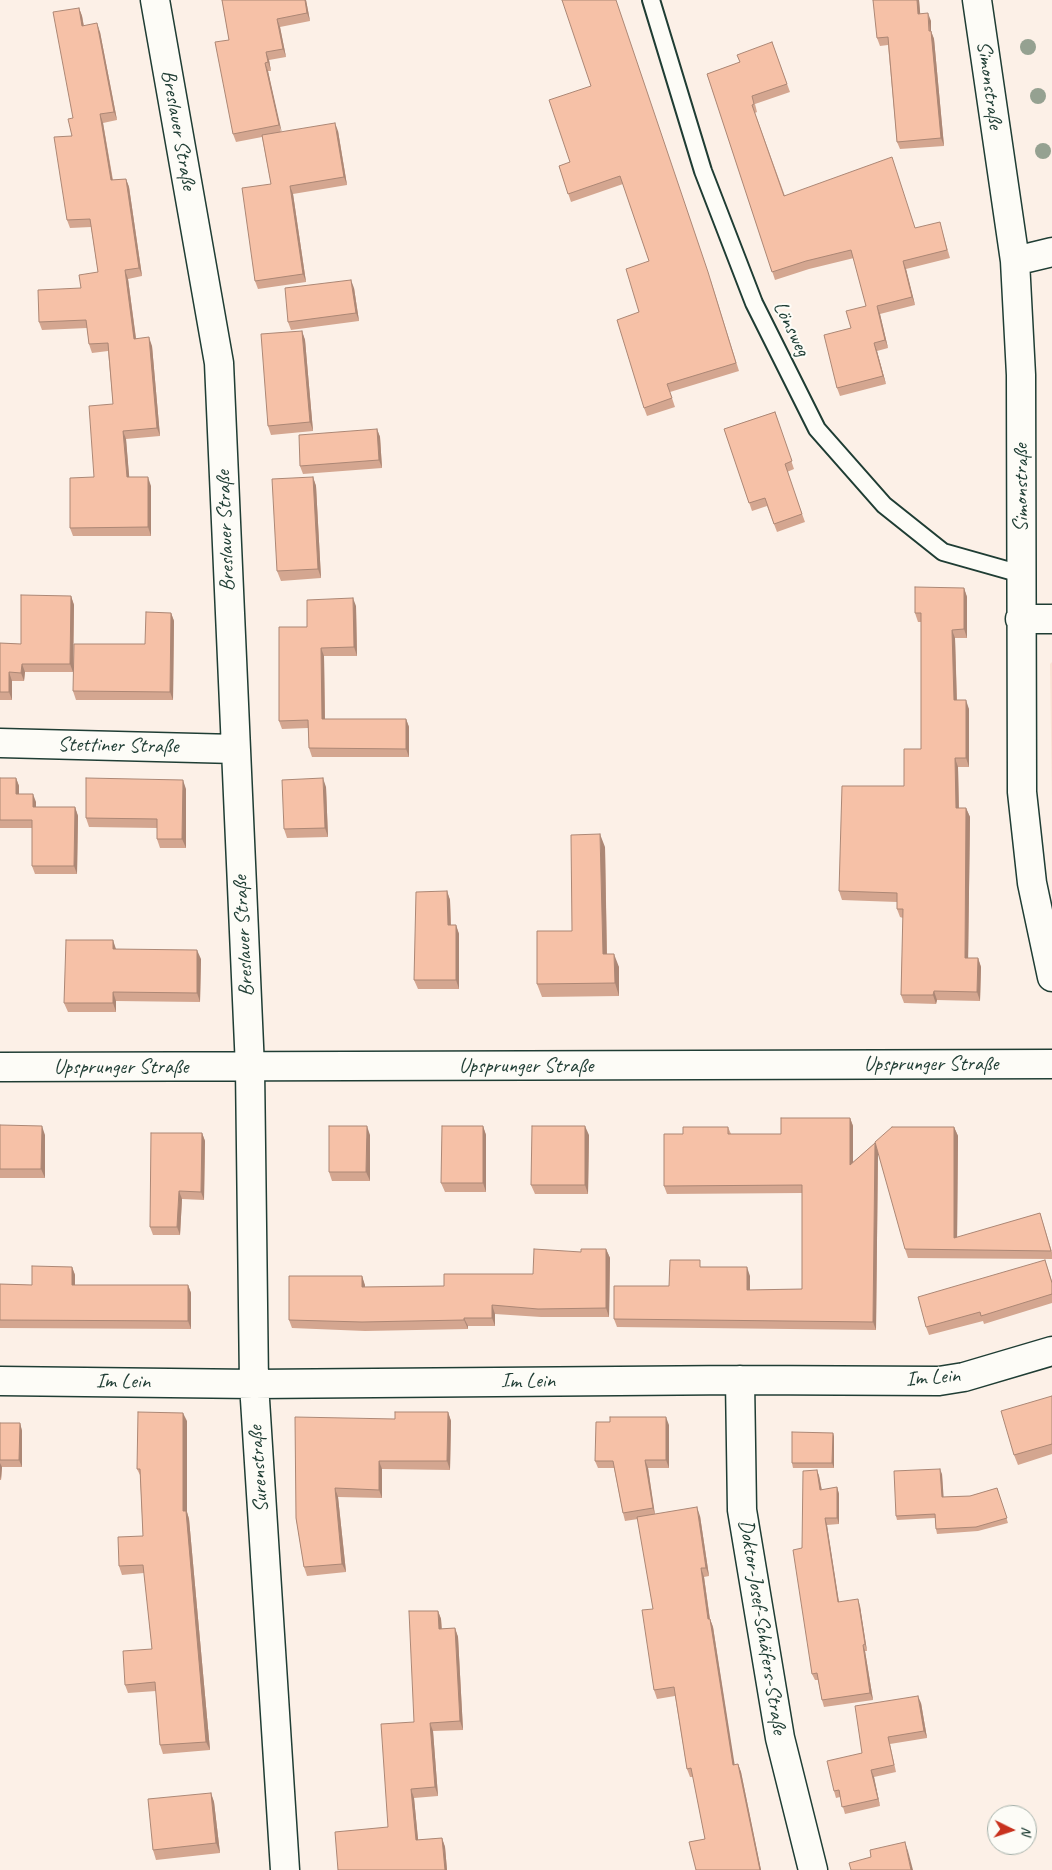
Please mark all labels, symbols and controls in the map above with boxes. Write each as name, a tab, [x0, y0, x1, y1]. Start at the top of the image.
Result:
street label: Simonstraße	[970, 39, 1008, 131]
street label: Breslauer Straße	[155, 68, 201, 192]
street label: Lönsweg	[767, 297, 815, 361]
street label: Simonstraße	[1008, 444, 1034, 532]
street label: Breslauer Straße	[211, 470, 241, 592]
street label: Stettiner Straße	[57, 732, 179, 760]
street label: Breslauer Straße	[228, 875, 260, 997]
street label: Upsprunger Straße	[864, 1051, 998, 1077]
street label: Upsprunger Straße	[459, 1053, 593, 1079]
street label: Upsprunger Straße	[54, 1054, 188, 1080]
street label: Im Lein	[905, 1364, 961, 1392]
street label: Im Lein	[501, 1368, 555, 1394]
street label: Im Lein	[96, 1369, 150, 1395]
street label: Surenstraße	[243, 1425, 275, 1513]
street label: Doktor-Josef-Schäfers-Straße	[733, 1518, 791, 1736]
north arrow	[987, 1805, 1037, 1855]
text: N	[1018, 1826, 1035, 1836]

